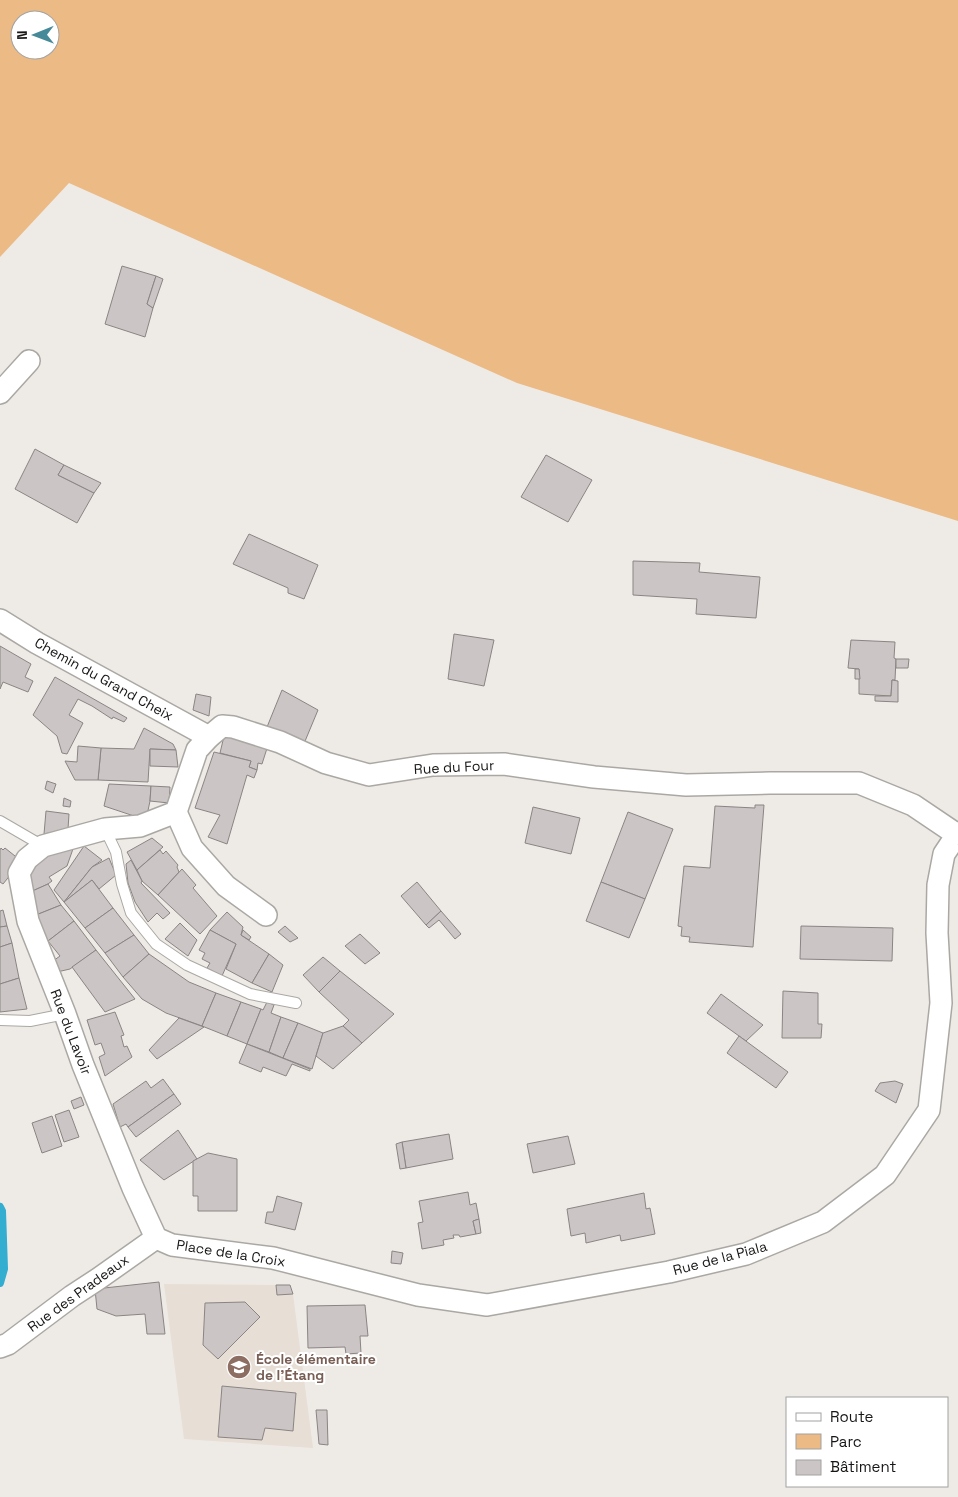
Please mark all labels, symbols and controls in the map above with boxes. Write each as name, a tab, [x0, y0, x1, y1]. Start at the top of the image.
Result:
north arrow	[10, 10, 60, 60]
text: N	[13, 30, 31, 40]
street label: Chemin du Grand Cheix	[31, 633, 177, 725]
street label: Rue du Four	[413, 756, 495, 778]
street label: Rue du Lavoir	[46, 987, 96, 1077]
street label: Place de la Croix	[175, 1235, 287, 1271]
street label: Rue de la Piala	[671, 1237, 769, 1279]
street label: Rue des Pradeaux	[24, 1250, 132, 1336]
place label: École élémentaire de l'Étang	[256, 1350, 376, 1384]
school or university icon: École élémentaire de l'Étang	[226, 1354, 252, 1380]
legend	[786, 1397, 948, 1487]
text: Route	[830, 1407, 874, 1426]
text: Parc	[830, 1432, 862, 1451]
text: Bâtiment	[830, 1457, 896, 1476]

